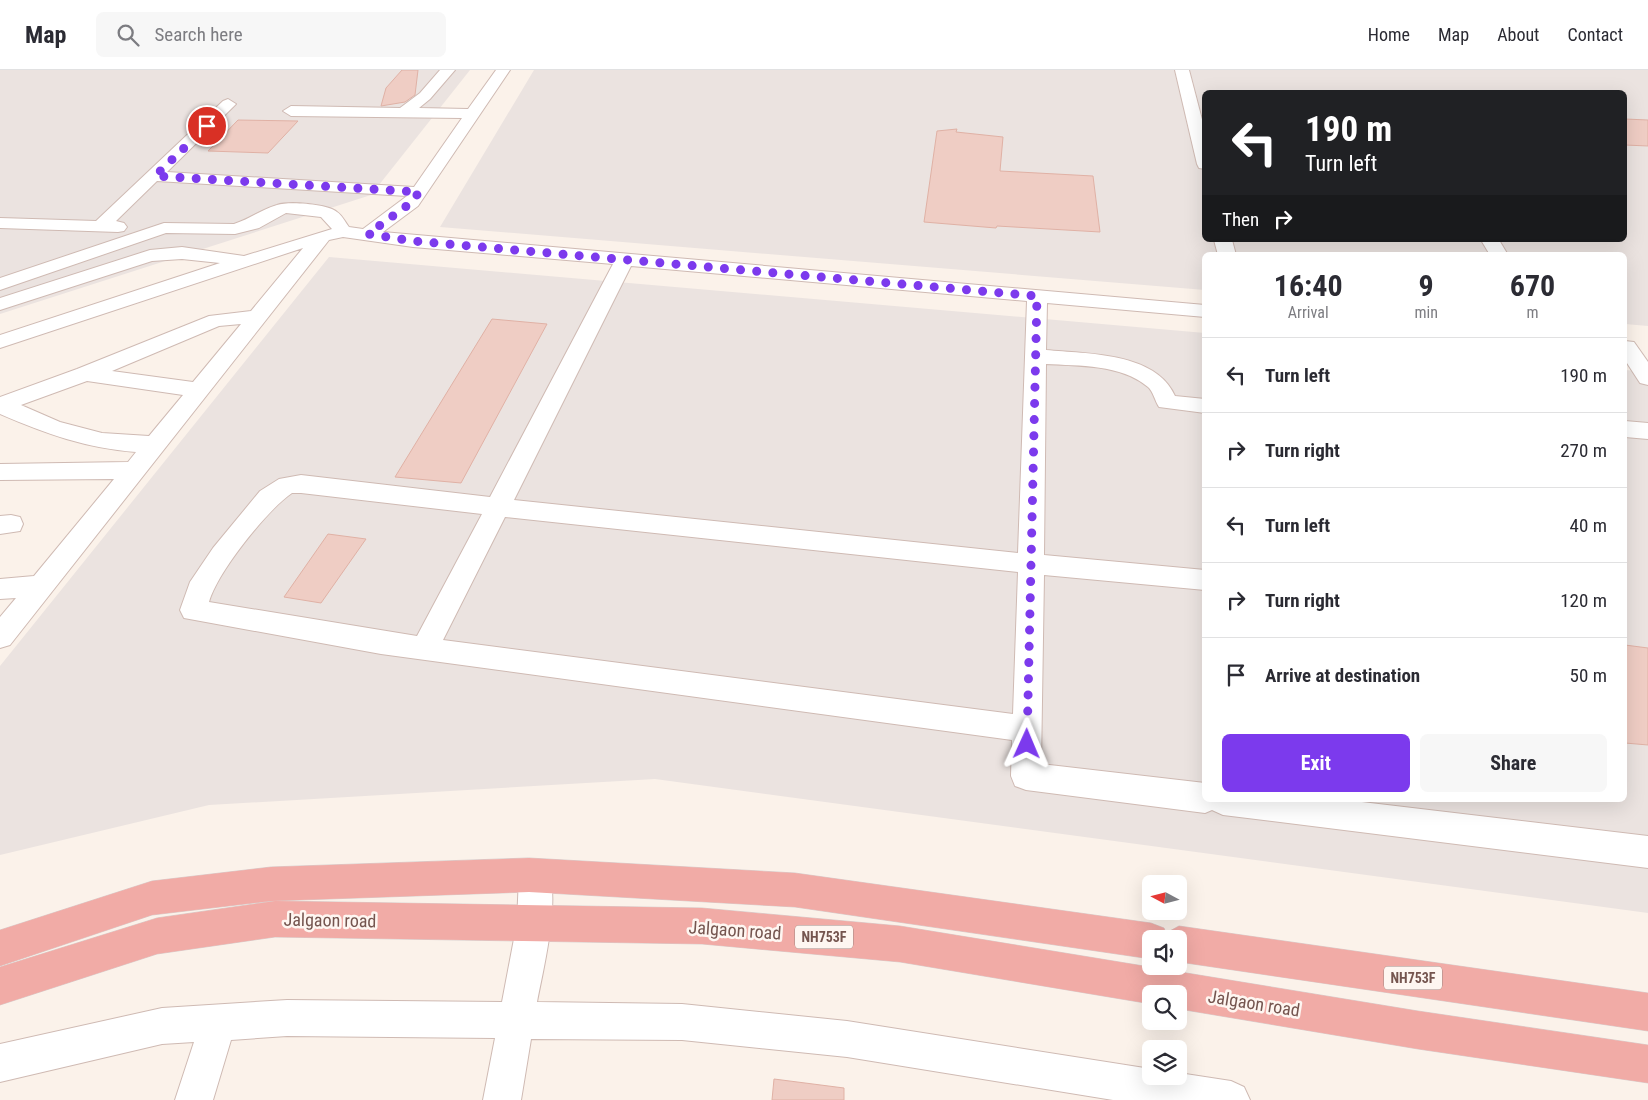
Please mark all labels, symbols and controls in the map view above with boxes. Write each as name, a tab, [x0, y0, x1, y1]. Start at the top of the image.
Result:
search box	[96, 12, 446, 57]
text: Map	[25, 21, 66, 49]
icon: search	[114, 21, 142, 49]
text: Search here	[154, 23, 243, 46]
text: Home	[1368, 24, 1410, 45]
text: Map	[1438, 24, 1469, 45]
text: About	[1497, 24, 1539, 45]
text: Contact	[1567, 24, 1623, 45]
pin	[186, 105, 228, 147]
text: 190 m	[1305, 109, 1392, 150]
icon: left	[1222, 110, 1287, 175]
icon: arrive	[193, 112, 221, 140]
text: Turn left	[1305, 151, 1377, 176]
icon: right	[1269, 205, 1297, 233]
text: Then	[1222, 208, 1259, 231]
text: 16:40	[1274, 268, 1343, 303]
text: 9	[1419, 268, 1434, 303]
text: 670	[1510, 268, 1555, 303]
text: Arrival	[1288, 303, 1329, 322]
text: min	[1414, 303, 1438, 322]
text: m	[1526, 303, 1538, 322]
icon: left	[1222, 361, 1250, 389]
text: Turn left	[1265, 364, 1330, 387]
text: 190 m	[1560, 364, 1607, 387]
icon: right	[1222, 436, 1250, 464]
text: Turn right	[1265, 439, 1340, 462]
text: 270 m	[1560, 439, 1607, 462]
icon: left	[1222, 511, 1250, 539]
text: Turn left	[1265, 514, 1330, 537]
text: 40 m	[1570, 514, 1607, 537]
icon: right	[1222, 586, 1250, 614]
text: Turn right	[1265, 589, 1340, 612]
text: 120 m	[1560, 589, 1607, 612]
icon: arrive	[1222, 661, 1250, 689]
text: Arrive at destination	[1265, 664, 1420, 687]
text: 50 m	[1570, 664, 1607, 687]
position arrow	[1000, 717, 1052, 769]
button: Exit	[1222, 734, 1410, 792]
button: Share	[1420, 734, 1607, 792]
north arrow	[1142, 875, 1188, 920]
map controls	[1142, 875, 1187, 1085]
street label: Jalgaon road	[283, 909, 377, 931]
street label: Jalgaon road	[688, 916, 782, 944]
road number: NH753F	[795, 926, 853, 949]
button: sound	[1142, 930, 1187, 975]
road number: NH753F	[1384, 966, 1442, 990]
button: search	[1142, 985, 1187, 1030]
street label: Jalgaon road	[1207, 985, 1301, 1021]
button: layers	[1142, 1040, 1187, 1085]

